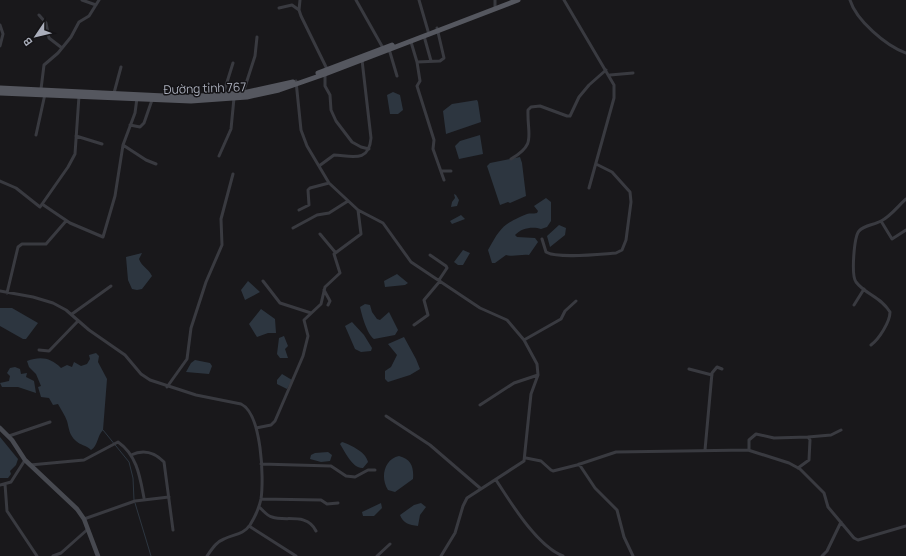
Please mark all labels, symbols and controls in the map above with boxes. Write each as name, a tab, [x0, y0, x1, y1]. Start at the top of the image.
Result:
north arrow	[16, 16, 56, 56]
text: B	[19, 35, 36, 49]
street label: Đường tỉnh 767	[163, 78, 247, 98]

